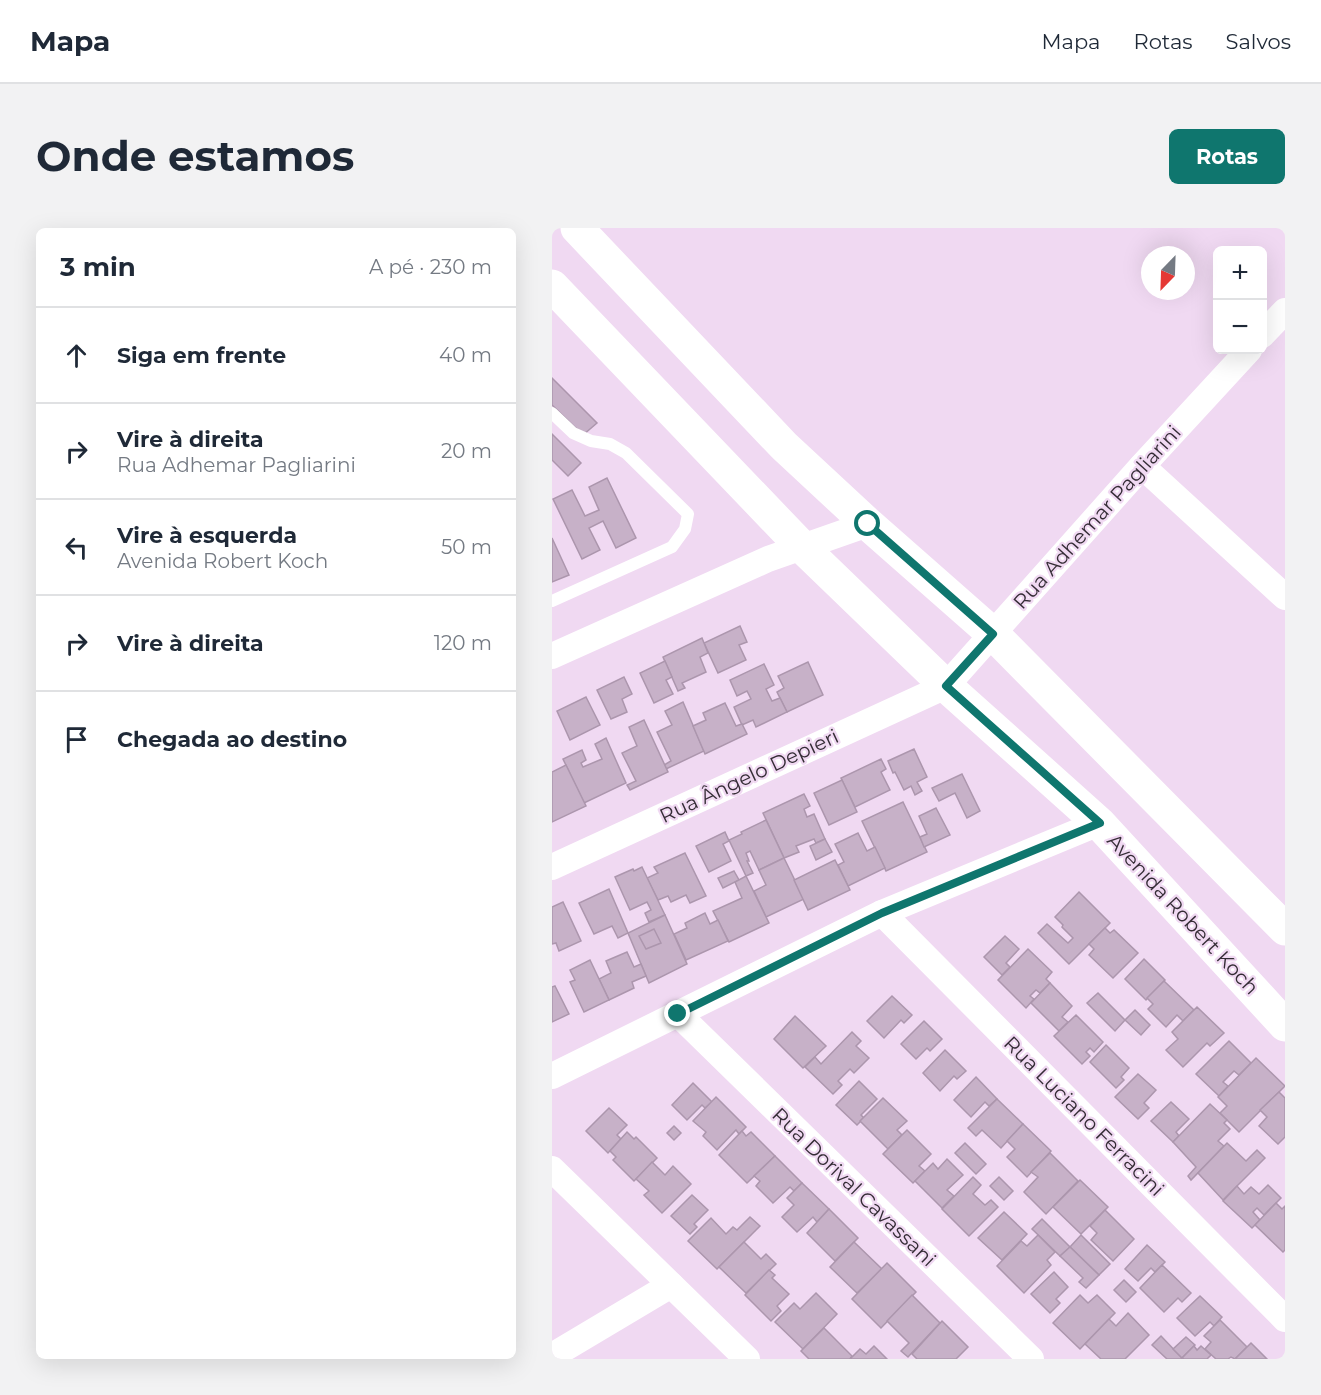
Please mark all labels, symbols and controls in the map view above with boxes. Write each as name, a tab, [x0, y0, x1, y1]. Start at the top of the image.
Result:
text: Mapa	[30, 24, 110, 58]
text: Mapa	[1041, 29, 1100, 54]
text: Rotas	[1133, 29, 1193, 54]
text: Salvos	[1226, 29, 1291, 54]
button: Rotas	[1169, 129, 1285, 184]
text: Onde estamos	[36, 130, 354, 182]
north arrow	[1141, 246, 1195, 300]
map controls	[1213, 246, 1267, 354]
button: +	[1213, 246, 1267, 300]
text: 3 min	[60, 251, 136, 283]
text: A pé · 230 m	[369, 255, 492, 279]
button: −	[1213, 300, 1267, 354]
icon: ahead	[60, 339, 93, 372]
text: Siga em frente	[117, 342, 286, 369]
text: 40 m	[439, 343, 492, 367]
street label: Rua Adhemar Pagliarini	[1008, 420, 1186, 614]
text: Vire à direita	[117, 426, 264, 453]
icon: right	[60, 435, 93, 468]
text: 20 m	[441, 439, 492, 463]
text: Rua Adhemar Pagliarini	[117, 453, 356, 477]
route start	[854, 510, 880, 536]
text: Vire à esquerda	[117, 522, 297, 549]
icon: left	[60, 531, 93, 564]
text: 50 m	[441, 535, 492, 559]
text: Avenida Robert Koch	[117, 549, 328, 573]
icon: right	[60, 627, 93, 660]
text: Vire à direita	[117, 630, 264, 657]
text: 120 m	[434, 631, 492, 655]
icon: arrive	[60, 723, 93, 756]
street label: Rua Ângelo Depieri	[656, 724, 842, 828]
text: Chegada ao destino	[117, 726, 347, 753]
street label: Avenida Robert Koch	[1102, 829, 1264, 999]
route end	[664, 1000, 690, 1026]
street label: Rua Luciano Ferracini	[999, 1031, 1169, 1201]
street label: Rua Dorival Cavassani	[767, 1103, 941, 1271]

